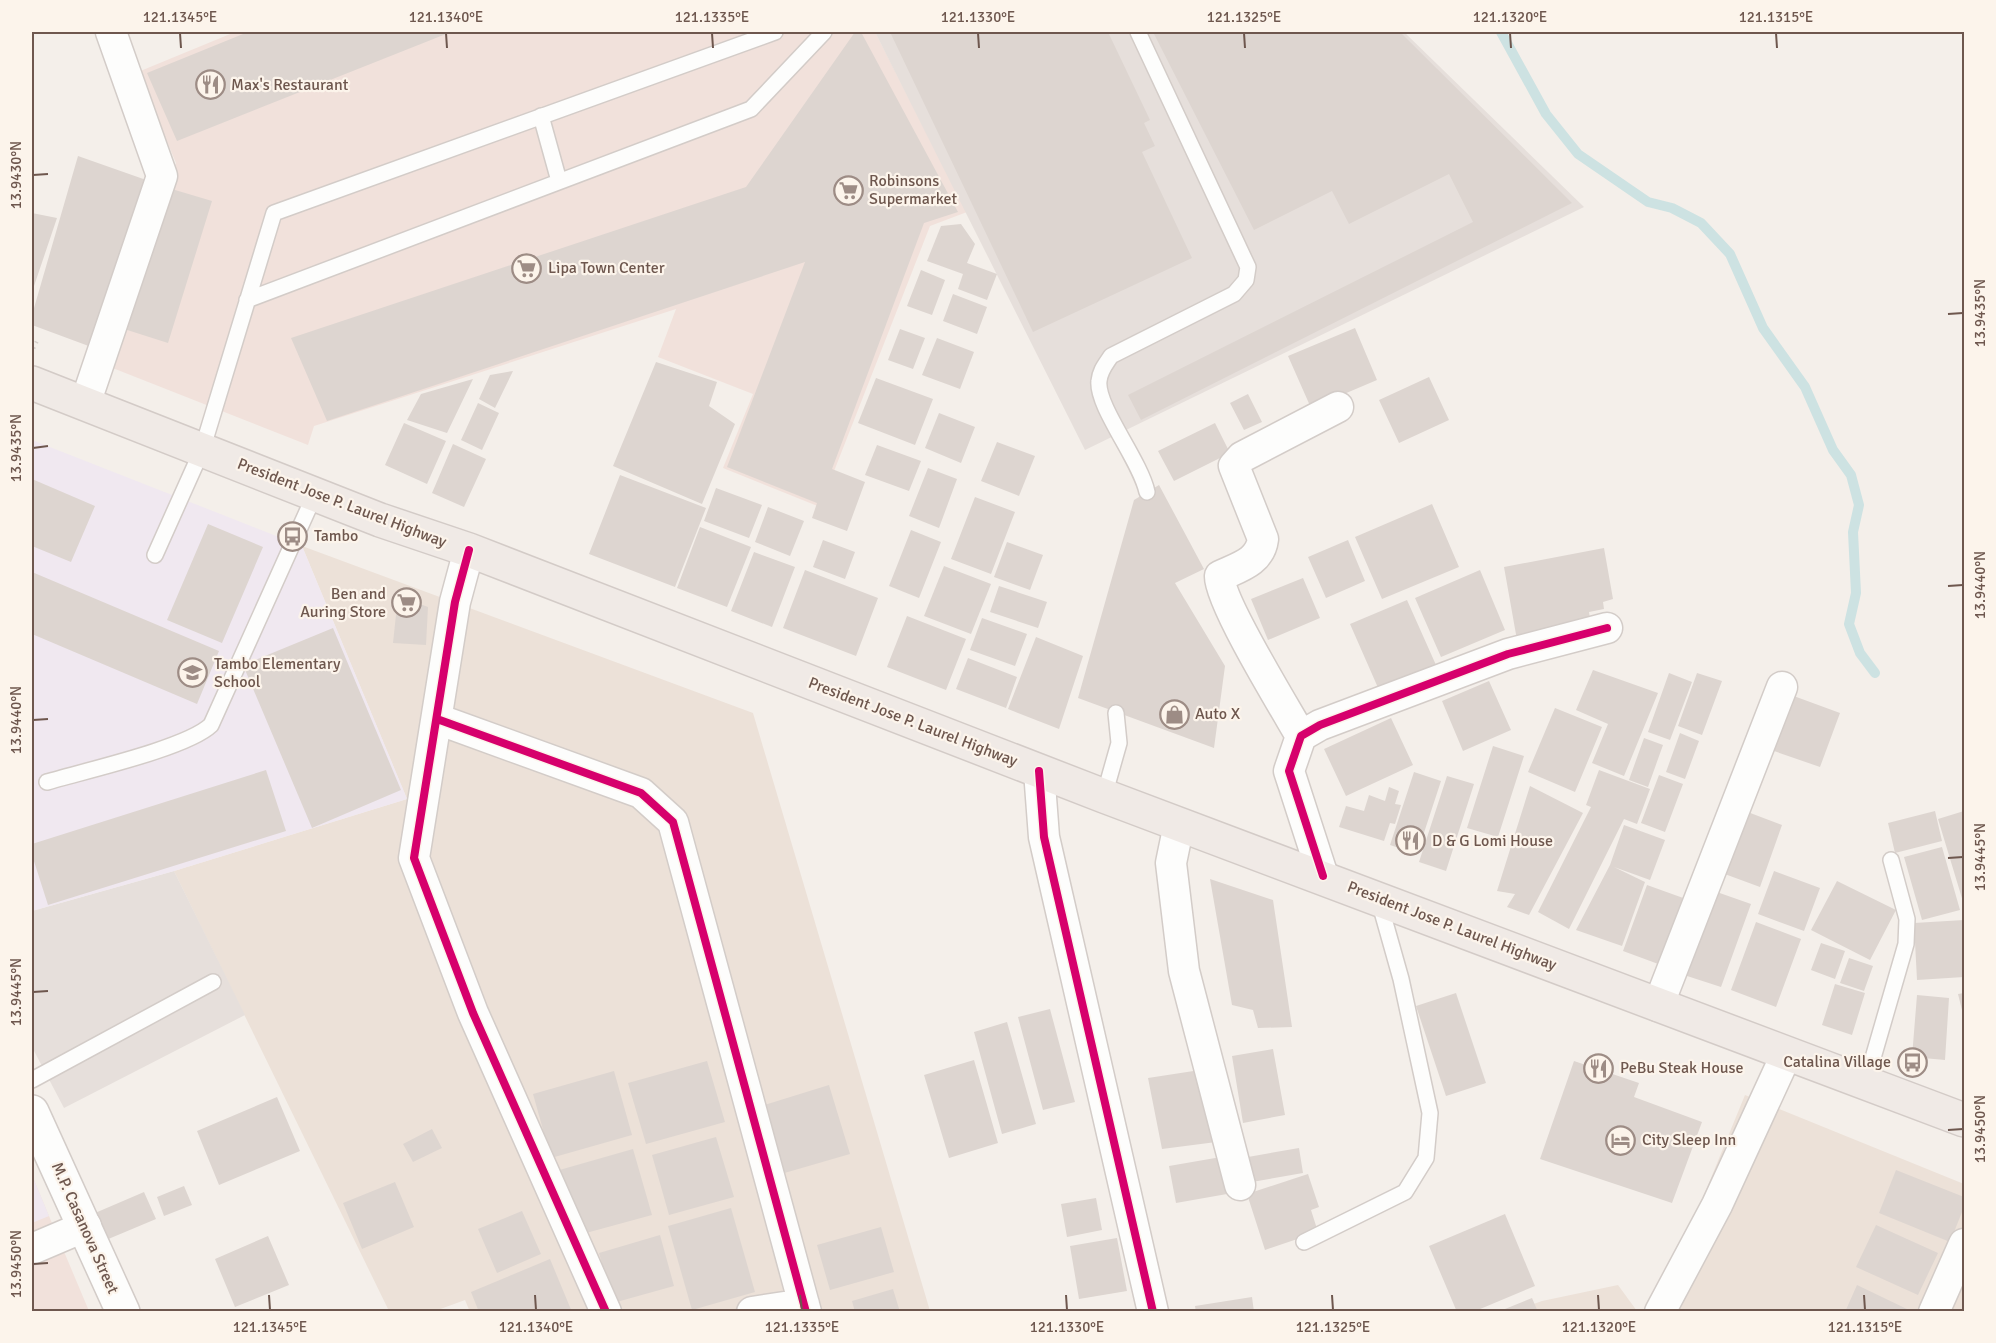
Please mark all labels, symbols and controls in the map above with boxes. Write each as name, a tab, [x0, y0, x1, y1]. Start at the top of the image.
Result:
text: 121.1345°E	[143, 8, 217, 26]
text: 121.1340°E	[409, 8, 483, 26]
text: 121.1335°E	[675, 8, 749, 26]
text: 121.1330°E	[941, 8, 1015, 26]
text: 121.1325°E	[1207, 8, 1281, 26]
text: 121.1320°E	[1473, 8, 1547, 26]
text: 121.1315°E	[1739, 8, 1813, 26]
restaurant icon: Max's Restaurant	[194, 69, 226, 101]
place label: Max's Restaurant	[231, 75, 349, 95]
text: 13.9430°N	[7, 141, 25, 209]
place label: Robinsons Supermarket	[869, 171, 957, 209]
supermarket icon: Robinsons Supermarket	[832, 174, 864, 206]
supermarket icon: Lipa Town Center	[511, 252, 543, 284]
place label: Lipa Town Center	[548, 258, 665, 278]
text: 13.9435°N	[1971, 279, 1989, 347]
text: 13.9435°N	[7, 414, 25, 482]
street label: President Jose P. Laurel Highway	[235, 454, 450, 552]
bus stop icon: Tambo	[277, 520, 309, 552]
place label: Tambo	[314, 526, 358, 546]
text: 13.9440°N	[1971, 551, 1989, 619]
place label: Ben and Auring Store	[300, 584, 386, 622]
supermarket icon: Ben and Auring Store	[391, 587, 423, 619]
place label: Tambo Elementary School	[214, 654, 341, 692]
school or university icon: Tambo Elementary School	[177, 657, 209, 689]
street label: President Jose P. Laurel Highway	[806, 673, 1021, 771]
text: 13.9440°N	[7, 686, 25, 754]
shop icon: Auto X	[1158, 698, 1190, 730]
place label: Auto X	[1195, 704, 1241, 724]
text: 13.9445°N	[1971, 823, 1989, 891]
restaurant icon: D & G Lomi House	[1395, 825, 1427, 857]
place label: D & G Lomi House	[1432, 831, 1553, 851]
street label: President Jose P. Laurel Highway	[1345, 877, 1560, 975]
text: 13.9445°N	[7, 958, 25, 1026]
bus stop icon: Catalina Village	[1896, 1046, 1928, 1078]
restaurant icon: PeBu Steak House	[1583, 1052, 1615, 1084]
place label: Catalina Village	[1783, 1052, 1891, 1072]
place label: PeBu Steak House	[1620, 1058, 1743, 1078]
text: 13.9450°N	[1971, 1095, 1989, 1163]
hotel icon: City Sleep Inn	[1605, 1124, 1637, 1156]
place label: City Sleep Inn	[1642, 1130, 1736, 1150]
street label: M.P. Casanova Street	[47, 1159, 123, 1297]
text: 13.9450°N	[7, 1230, 25, 1298]
text: 121.1345°E	[233, 1318, 307, 1336]
text: 121.1340°E	[499, 1318, 573, 1336]
text: 121.1335°E	[765, 1318, 839, 1336]
text: 121.1330°E	[1030, 1318, 1104, 1336]
text: 121.1325°E	[1296, 1318, 1370, 1336]
text: 121.1320°E	[1562, 1318, 1636, 1336]
text: 121.1315°E	[1828, 1318, 1902, 1336]

